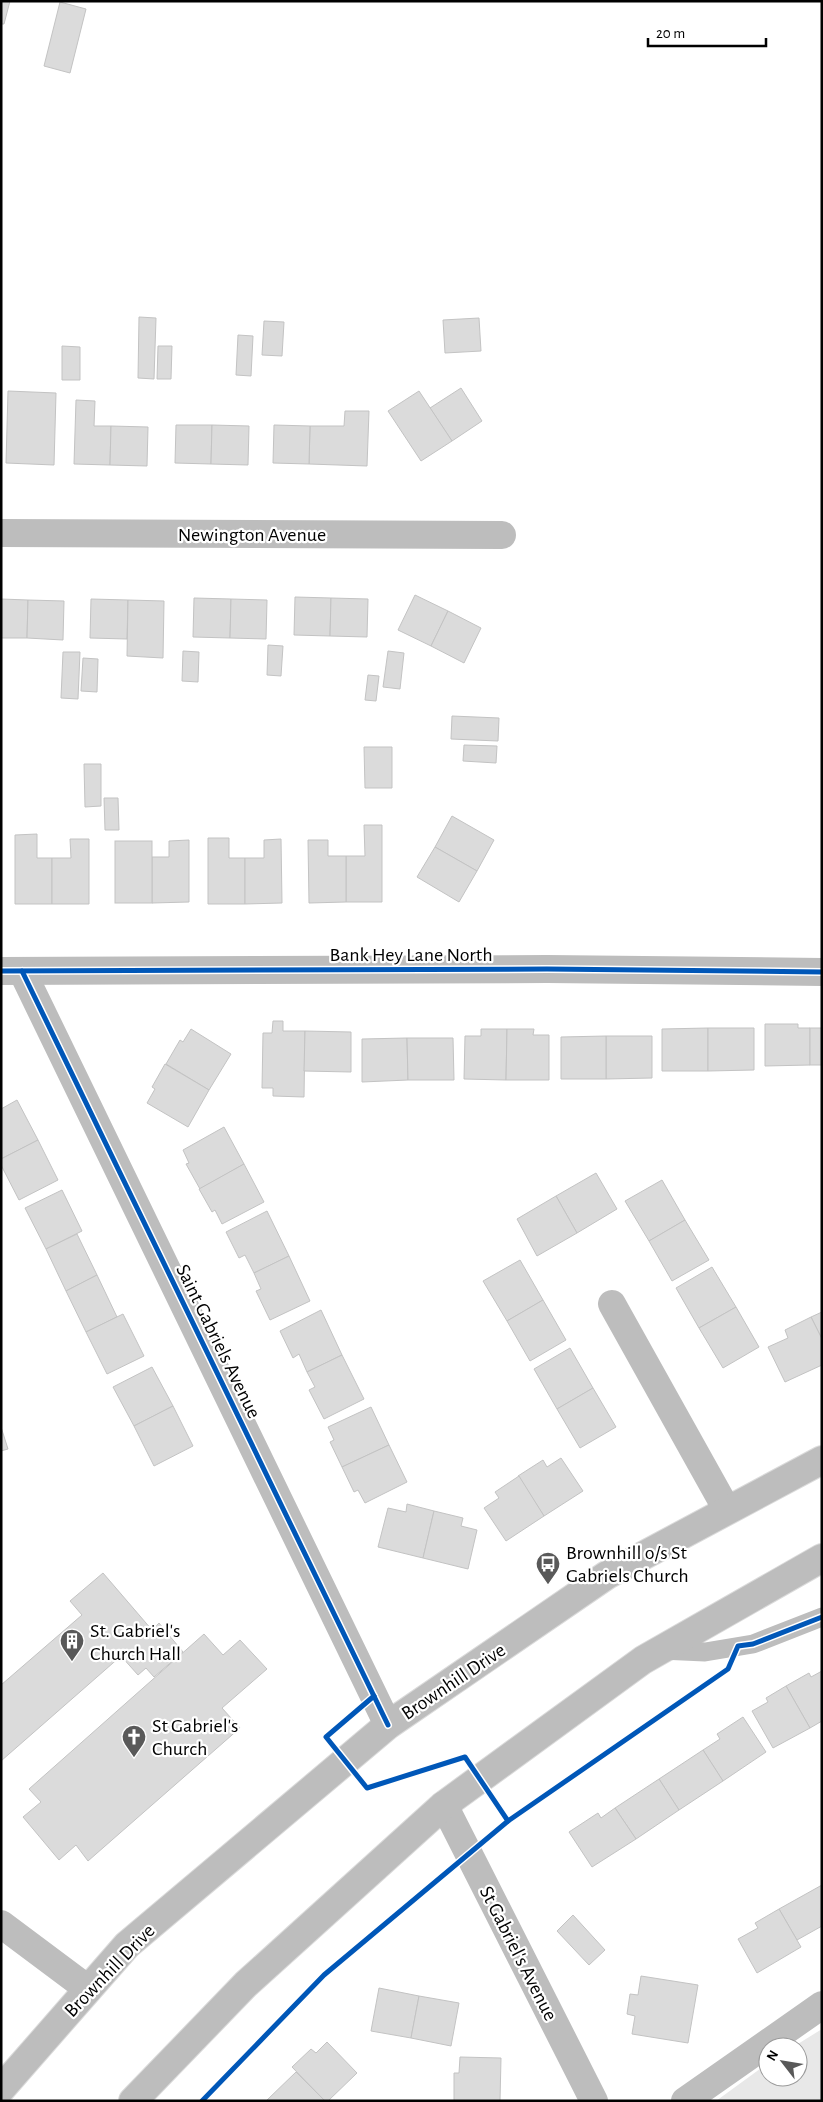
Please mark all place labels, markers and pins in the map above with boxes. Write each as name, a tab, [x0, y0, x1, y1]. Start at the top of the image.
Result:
place label: Brownhill o/s St Gabriels Church	[566, 1543, 689, 1586]
bus stop icon: Brownhill o/s St Gabriels Church	[535, 1551, 561, 1585]
place label: St. Gabriel's Church Hall	[90, 1621, 181, 1664]
building icon: St. Gabriel's Church Hall	[59, 1628, 85, 1662]
place label: St Gabriel's Church	[152, 1716, 238, 1759]
church icon: St Gabriel's Church	[121, 1724, 147, 1758]

